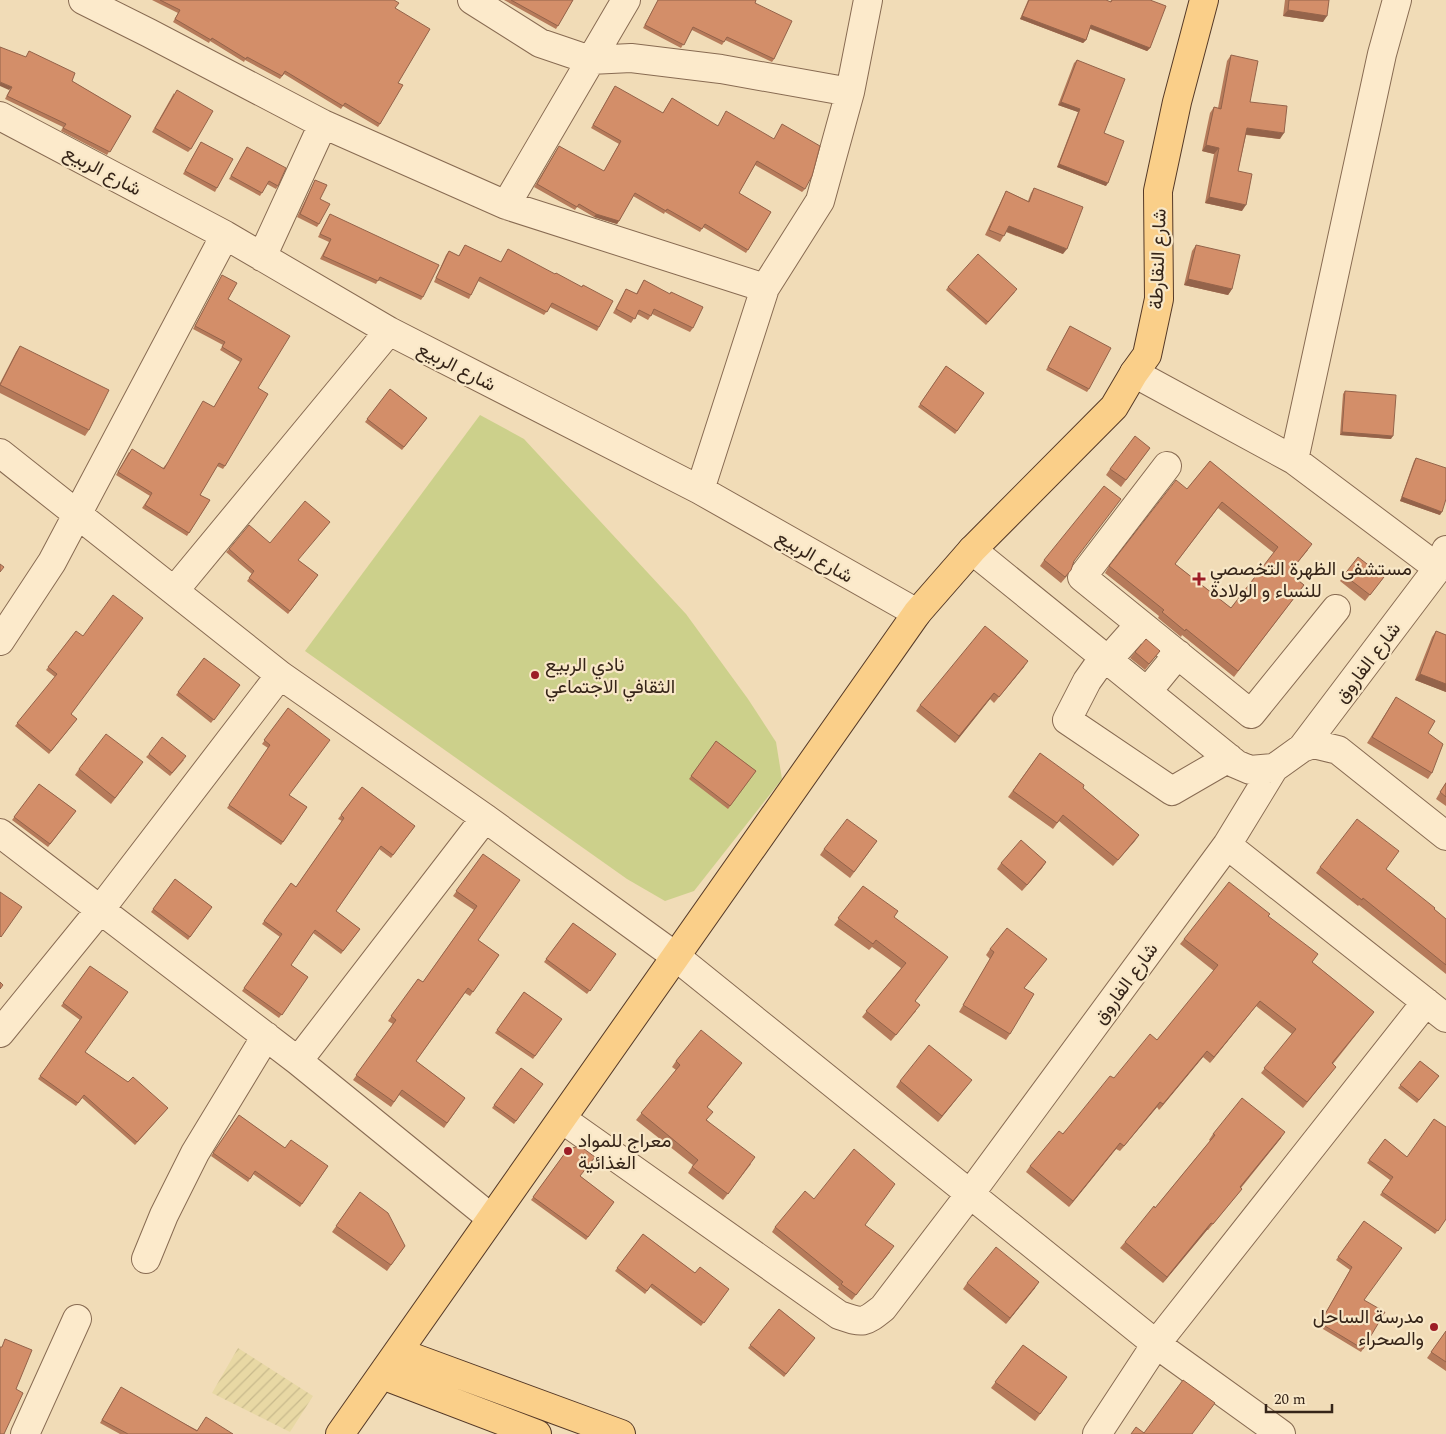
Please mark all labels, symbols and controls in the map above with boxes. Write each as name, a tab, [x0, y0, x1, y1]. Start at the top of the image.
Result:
street label: شارع الربيع	[58, 139, 146, 204]
street label: شارع النقارطة	[1142, 208, 1175, 310]
street label: شارع الربيع	[412, 335, 501, 399]
street label: شارع الربيع	[770, 524, 858, 591]
place label: مستشفى الظهرة التخصصي للنساء و الولادة	[1210, 555, 1412, 606]
marker: مستشفى الظهرة التخصصي للنساء و الولادة	[1192, 572, 1206, 586]
street label: شارع الفاروق	[1328, 616, 1408, 710]
place label: نادي الربيع الثقافي الاجتماعي	[545, 651, 675, 702]
marker: نادي الربيع الثقافي الاجتماعي	[529, 669, 541, 681]
street label: شارع الفاروق	[1087, 937, 1166, 1031]
place label: معراج للمواد الغذائية	[578, 1127, 671, 1178]
marker: معراج للمواد الغذائية	[562, 1145, 574, 1157]
place label: مدرسة الساحل والصحراء	[1313, 1303, 1424, 1354]
marker: مدرسة الساحل والصحراء	[1428, 1321, 1440, 1333]
scale bar	[1266, 1382, 1332, 1414]
text: 20 m	[1274, 1388, 1306, 1411]

